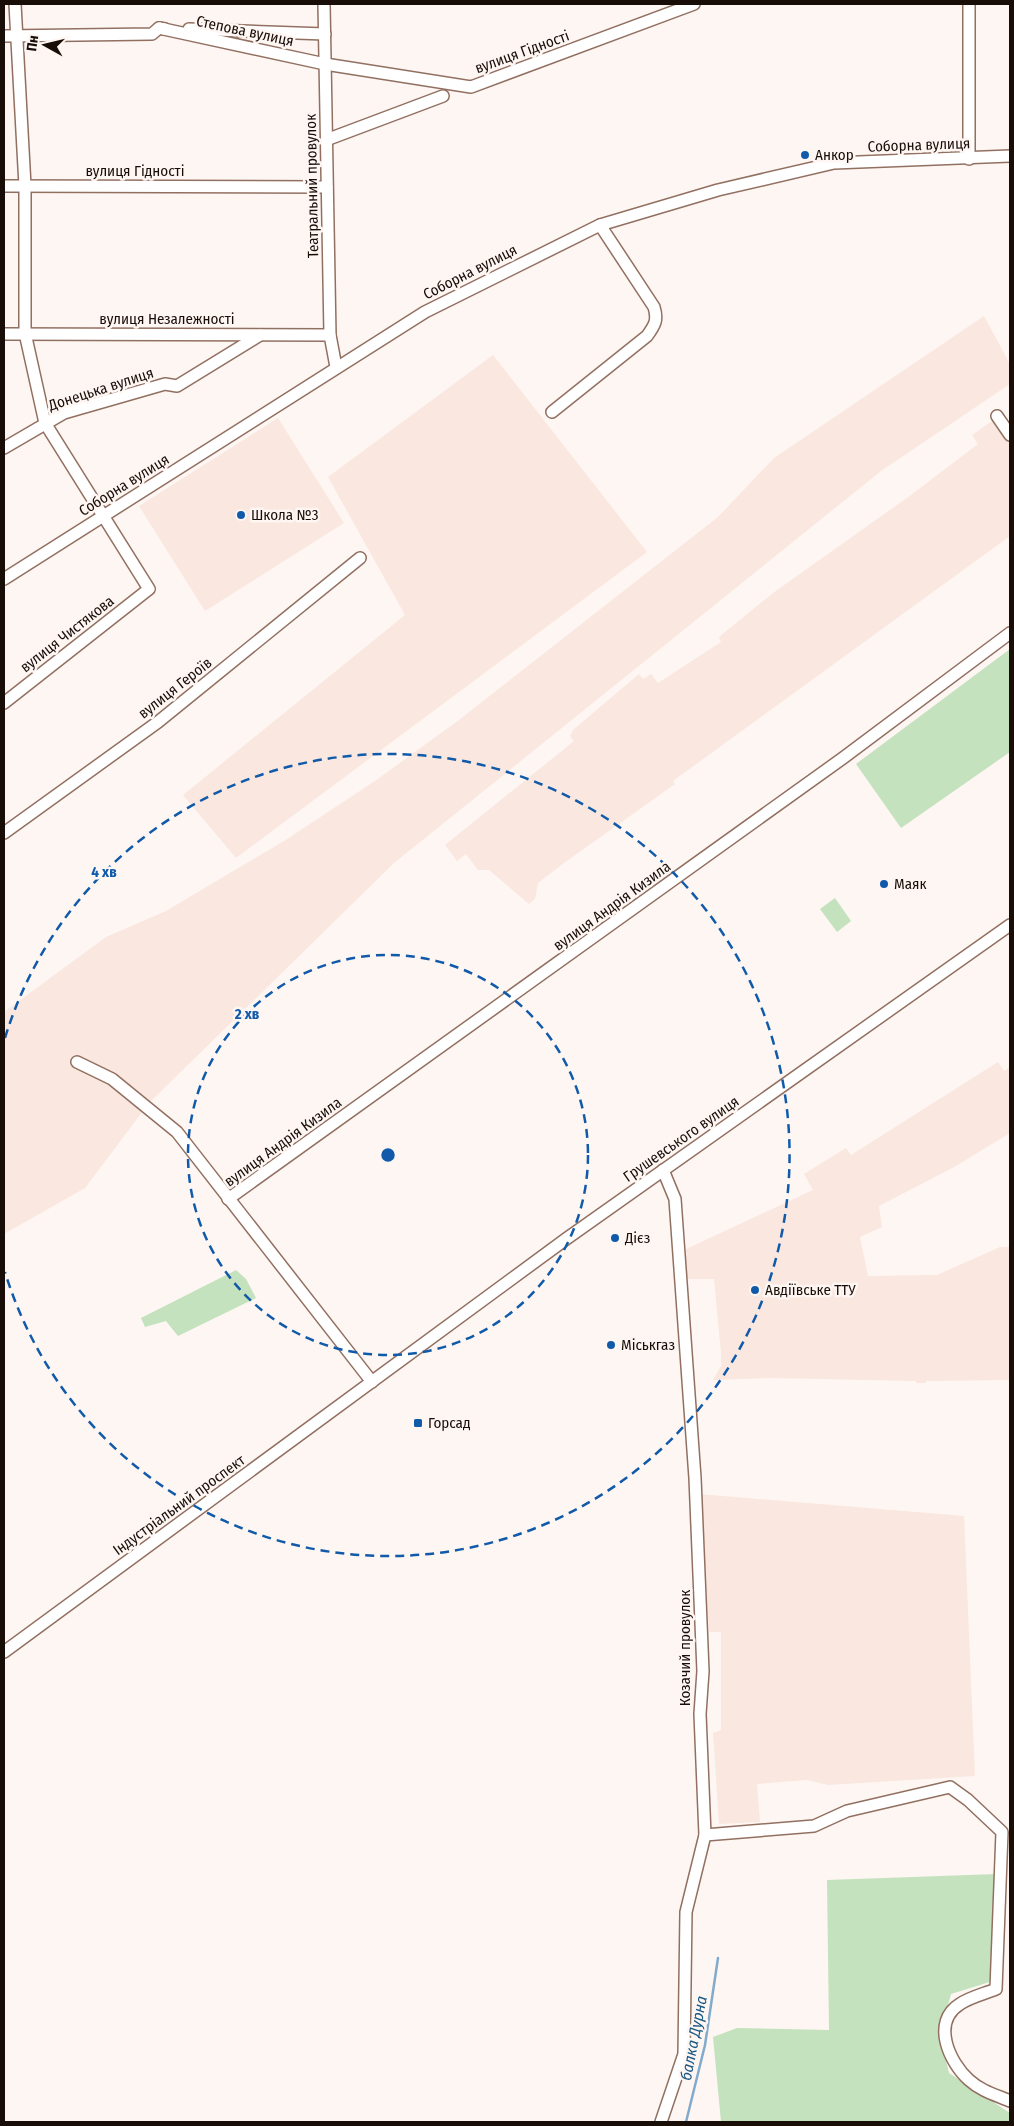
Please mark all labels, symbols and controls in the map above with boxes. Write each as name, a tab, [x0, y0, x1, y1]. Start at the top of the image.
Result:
street label: Степова вулиця	[195, 12, 295, 50]
north arrow	[20, 20, 70, 70]
street label: вулиця Гідності	[472, 27, 572, 77]
text: Пн	[23, 34, 42, 52]
street label: Театральний провулок	[302, 114, 322, 258]
street label: Соборна вулиця	[867, 134, 971, 156]
place label: Анкор	[815, 146, 854, 164]
marker: Анкор	[799, 149, 811, 161]
street label: вулиця Гідності	[86, 162, 184, 180]
street label: Соборна вулиця	[420, 241, 520, 303]
street label: вулиця Незалежності	[99, 310, 235, 328]
street label: Донецька вулиця	[45, 364, 156, 415]
street label: Соборна вулиця	[76, 450, 172, 520]
place label: Школа №3	[251, 506, 319, 524]
marker: Школа №3	[235, 509, 247, 521]
street label: вулиця Чистякова	[17, 592, 117, 676]
street label: вулиця Героїв	[135, 654, 215, 722]
street label: вулиця Андрія Кизила	[550, 857, 674, 955]
text: 4 хв	[91, 863, 117, 881]
place label: Маяк	[894, 875, 927, 893]
marker: Маяк	[878, 878, 890, 890]
text: 2 хв	[234, 1005, 260, 1023]
street label: Грушевського вулиця	[620, 1092, 742, 1186]
street label: вулиця Андрія Кизила	[221, 1093, 345, 1191]
centre of rings	[379, 1146, 397, 1164]
place label: Дієз	[624, 1229, 650, 1247]
marker: Дієз	[609, 1232, 621, 1244]
place label: Авдіївське ТТУ	[765, 1281, 856, 1299]
marker: Авдіївське ТТУ	[749, 1284, 761, 1296]
place label: Міськгаз	[621, 1336, 675, 1354]
marker: Міськгаз	[605, 1339, 617, 1351]
place label: Горсад	[428, 1414, 470, 1432]
marker: Горсад	[412, 1417, 424, 1429]
street label: Індустріальний проспект	[109, 1451, 249, 1559]
street label: Козачий провулок	[676, 1590, 694, 1706]
water label: балка Дурна	[676, 1994, 711, 2082]

